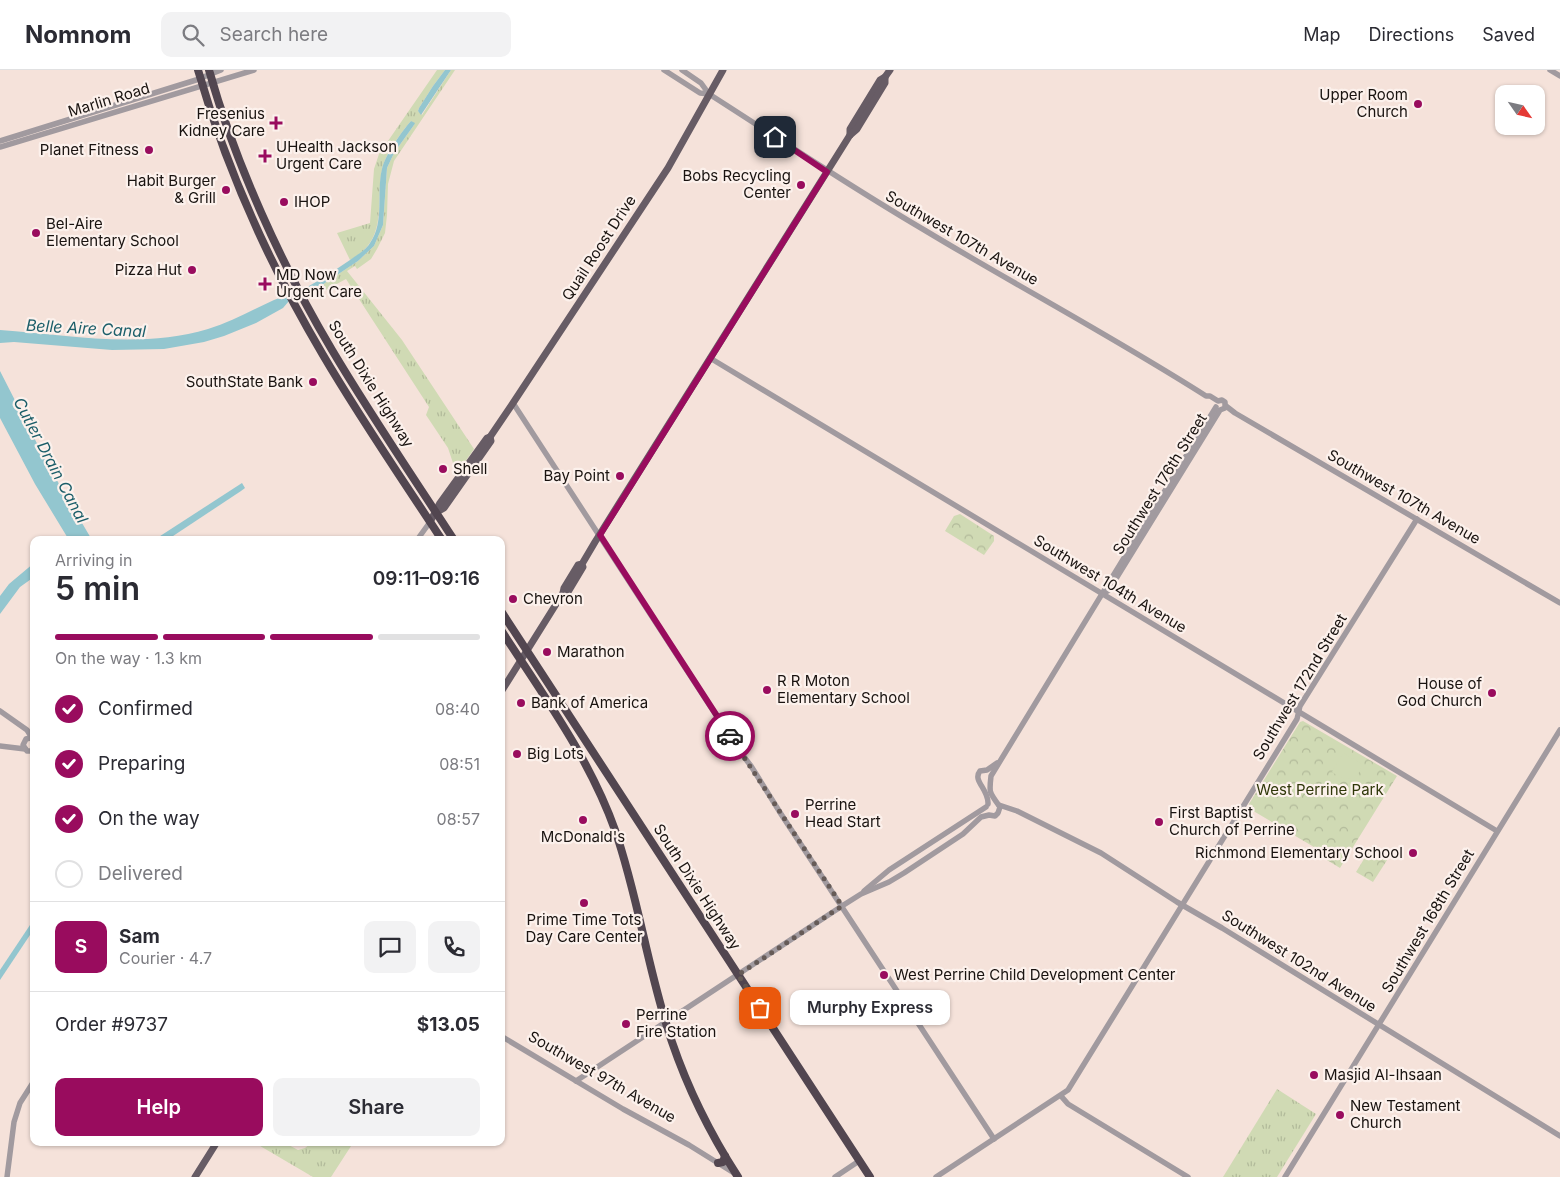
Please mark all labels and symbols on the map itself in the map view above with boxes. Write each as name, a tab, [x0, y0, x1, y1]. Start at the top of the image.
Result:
street label: Marlin Road	[66, 78, 152, 121]
place label: Upper Room Church	[1319, 85, 1408, 121]
north arrow	[1495, 85, 1545, 135]
marker: Upper Room Church	[1412, 98, 1424, 110]
place label: Fresenius Kidney Care	[178, 104, 265, 140]
marker: Fresenius Kidney Care	[269, 116, 283, 130]
pin	[754, 116, 796, 158]
place label: UHealth Jackson Urgent Care	[276, 137, 397, 173]
place label: Planet Fitness	[40, 140, 139, 159]
marker: Planet Fitness	[143, 144, 155, 156]
marker: UHealth Jackson Urgent Care	[258, 149, 272, 163]
place label: Bobs Recycling Center	[682, 166, 791, 202]
place label: Habit Burger & Grill	[127, 171, 216, 207]
marker: Bobs Recycling Center	[795, 179, 807, 191]
marker: Habit Burger & Grill	[220, 184, 232, 196]
street label: Southwest 107th Avenue	[882, 186, 1042, 289]
street label: Quail Roost Drive	[557, 191, 640, 304]
place label: IHOP	[294, 192, 330, 211]
marker: IHOP	[278, 196, 290, 208]
place label: Bel-Aire Elementary School	[46, 214, 179, 250]
marker: Bel-Aire Elementary School	[30, 227, 42, 239]
place label: Pizza Hut	[115, 260, 182, 279]
marker: Pizza Hut	[186, 264, 198, 276]
place label: MD Now Urgent Care	[276, 265, 362, 301]
marker: MD Now Urgent Care	[258, 277, 272, 291]
water label: Belle Aire Canal	[25, 315, 147, 341]
street label: South Dixie Highway	[325, 317, 419, 451]
place label: SouthState Bank	[186, 372, 304, 391]
marker: SouthState Bank	[307, 376, 319, 388]
water label: Cutler Drain Canal	[9, 394, 93, 526]
street label: Southwest 176th Street	[1108, 409, 1211, 558]
street label: Southwest 107th Avenue	[1324, 445, 1484, 548]
place label: Shell	[453, 459, 488, 478]
marker: Shell	[437, 463, 449, 475]
place label: Bay Point	[543, 466, 610, 485]
marker: Bay Point	[614, 470, 626, 482]
street label: Southwest 104th Avenue	[1030, 530, 1190, 637]
place label: Chevron	[523, 589, 583, 608]
marker: Chevron	[507, 593, 519, 605]
street label: Southwest 172nd Street	[1248, 610, 1351, 763]
place label: Marathon	[557, 642, 625, 661]
marker: Marathon	[541, 646, 553, 658]
place label: R R Moton Elementary School	[777, 671, 910, 707]
place label: House of God Church	[1397, 674, 1482, 710]
marker: R R Moton Elementary School	[761, 684, 773, 696]
marker: House of God Church	[1486, 687, 1498, 699]
place label: Bank of America	[531, 693, 648, 712]
marker: Bank of America	[515, 697, 527, 709]
courier	[705, 711, 755, 761]
place label: Big Lots	[527, 744, 584, 763]
marker: Big Lots	[511, 748, 523, 760]
park label: West Perrine Park	[1256, 780, 1384, 799]
place label: Perrine Head Start	[805, 795, 881, 831]
place label: First Baptist Church of Perrine	[1169, 803, 1295, 839]
marker: Perrine Head Start	[789, 808, 801, 820]
marker: McDonald's	[577, 814, 589, 826]
marker: First Baptist Church of Perrine	[1153, 816, 1165, 828]
street label: South Dixie Highway	[650, 820, 746, 954]
place label: McDonald's	[541, 827, 625, 846]
place label: Richmond Elementary School	[1195, 843, 1403, 862]
street label: Southwest 168th Street	[1377, 845, 1478, 996]
marker: Richmond Elementary School	[1407, 847, 1419, 859]
marker: Prime Time Tots Day Care Center	[578, 897, 590, 909]
street label: Southwest 102nd Avenue	[1218, 905, 1380, 1016]
place label: Prime Time Tots Day Care Center	[525, 910, 643, 946]
place label: West Perrine Child Development Center	[894, 965, 1176, 984]
marker: West Perrine Child Development Center	[878, 969, 890, 981]
pin	[739, 987, 781, 1029]
callout: Murphy Express	[790, 990, 950, 1026]
place label: Perrine Fire Station	[636, 1005, 716, 1041]
marker: Perrine Fire Station	[620, 1018, 632, 1030]
street label: Southwest 97th Avenue	[525, 1027, 679, 1127]
place label: Masjid Al-Ihsaan	[1324, 1065, 1442, 1084]
marker: Masjid Al-Ihsaan	[1308, 1069, 1320, 1081]
place label: New Testament Church	[1350, 1096, 1461, 1132]
marker: New Testament Church	[1334, 1109, 1346, 1121]

